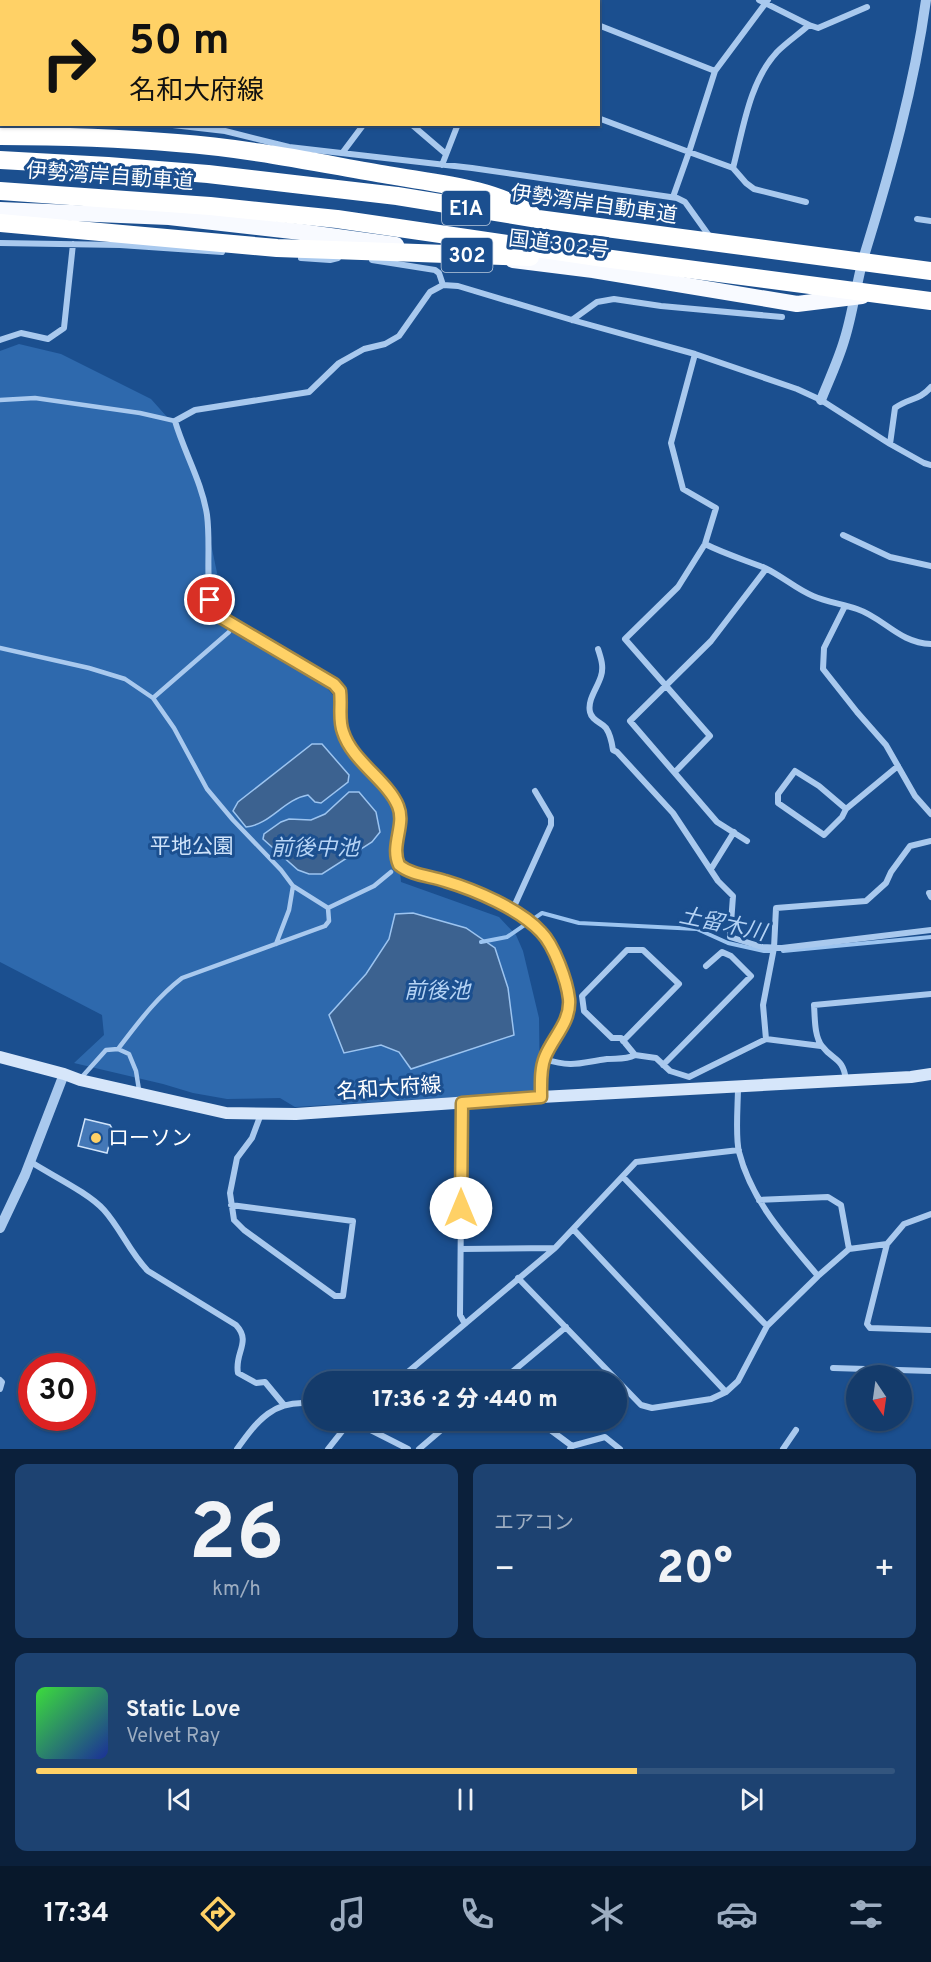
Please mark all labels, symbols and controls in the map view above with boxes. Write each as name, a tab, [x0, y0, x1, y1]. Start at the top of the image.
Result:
text: 50 m	[129, 16, 230, 69]
icon: right	[30, 24, 108, 102]
text: 名和大府線	[129, 75, 264, 109]
street label: 伊勢湾岸自動車道	[25, 158, 195, 197]
street label: 伊勢湾岸自動車道	[509, 180, 679, 231]
road number: E1A	[442, 191, 490, 225]
street label: 国道302号	[507, 226, 611, 265]
road number: 302	[442, 238, 492, 272]
pin	[184, 574, 235, 625]
icon: arrive	[193, 583, 226, 616]
park label: 平地公園	[150, 834, 234, 861]
water label: 前後中池	[271, 836, 361, 863]
water label: 土留木川	[677, 903, 770, 948]
water label: 前後池	[404, 979, 472, 1006]
street label: 名和大府線	[336, 1072, 442, 1107]
place label: ローソン	[108, 1126, 192, 1153]
marker: ローソン	[89, 1131, 103, 1145]
position arrow	[429, 1176, 493, 1240]
speed limit sign: 30	[18, 1353, 96, 1431]
north arrow	[846, 1365, 912, 1431]
map controls	[846, 1365, 912, 1431]
text: 17:36 · 2 分 · 440 m	[372, 1387, 558, 1414]
text: 26	[189, 1488, 284, 1587]
text: エアコン	[494, 1511, 574, 1537]
text: 20°	[656, 1542, 733, 1599]
text: −	[494, 1550, 515, 1592]
text: +	[874, 1550, 895, 1592]
text: km/h	[212, 1577, 261, 1603]
text: Static Love	[126, 1697, 240, 1724]
text: Velvet Ray	[126, 1724, 220, 1750]
icon: previous	[163, 1783, 196, 1816]
icon: pause	[449, 1783, 482, 1816]
icon: next	[735, 1783, 768, 1816]
icon: directions	[197, 1893, 239, 1935]
icon: music	[327, 1893, 369, 1935]
icon: phone	[456, 1893, 498, 1935]
icon: climate	[586, 1893, 628, 1935]
icon: car	[716, 1893, 758, 1935]
icon: filters	[845, 1893, 887, 1935]
text: 17:34	[44, 1897, 109, 1931]

